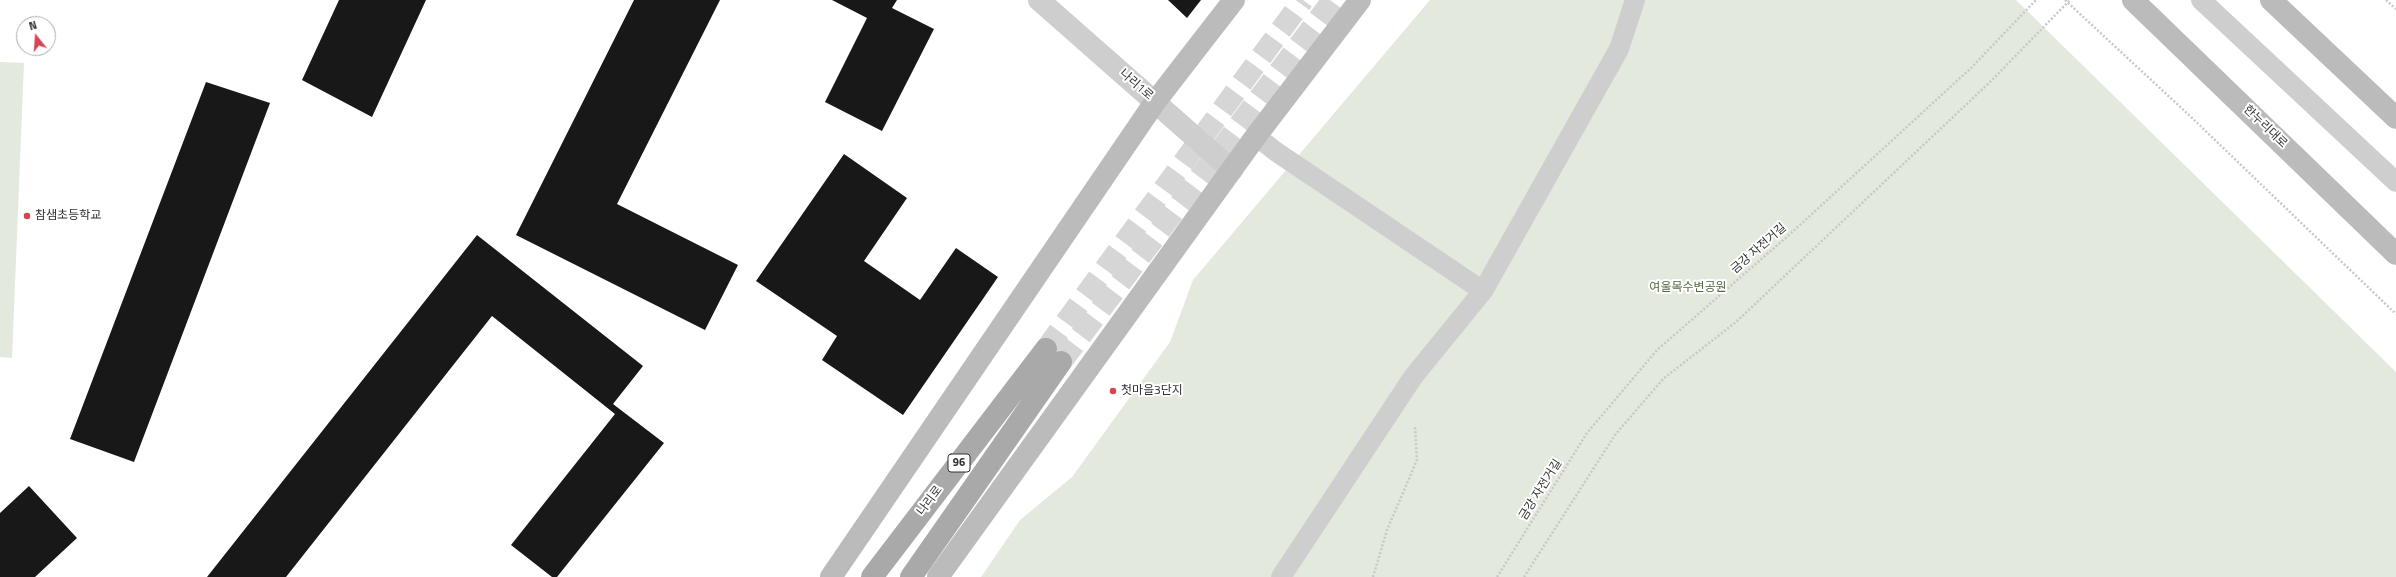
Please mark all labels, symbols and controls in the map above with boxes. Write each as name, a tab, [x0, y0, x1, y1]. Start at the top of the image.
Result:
north arrow	[16, 16, 56, 56]
text: N	[27, 17, 39, 34]
street label: 나리1로	[1116, 66, 1156, 104]
street label: 한누리대로	[2240, 103, 2290, 151]
place label: 참샘초등학교	[35, 209, 101, 223]
marker: 참샘초등학교	[22, 211, 32, 221]
street label: 금강 자전거길	[1728, 221, 1790, 277]
park label: 여울목수변공원	[1649, 281, 1727, 295]
place label: 첫마을3단지	[1121, 384, 1183, 398]
marker: 첫마을3단지	[1108, 386, 1118, 396]
road number: 96	[948, 454, 970, 472]
street label: 금강 자전거길	[1517, 457, 1565, 523]
street label: 나리로	[914, 483, 946, 519]

